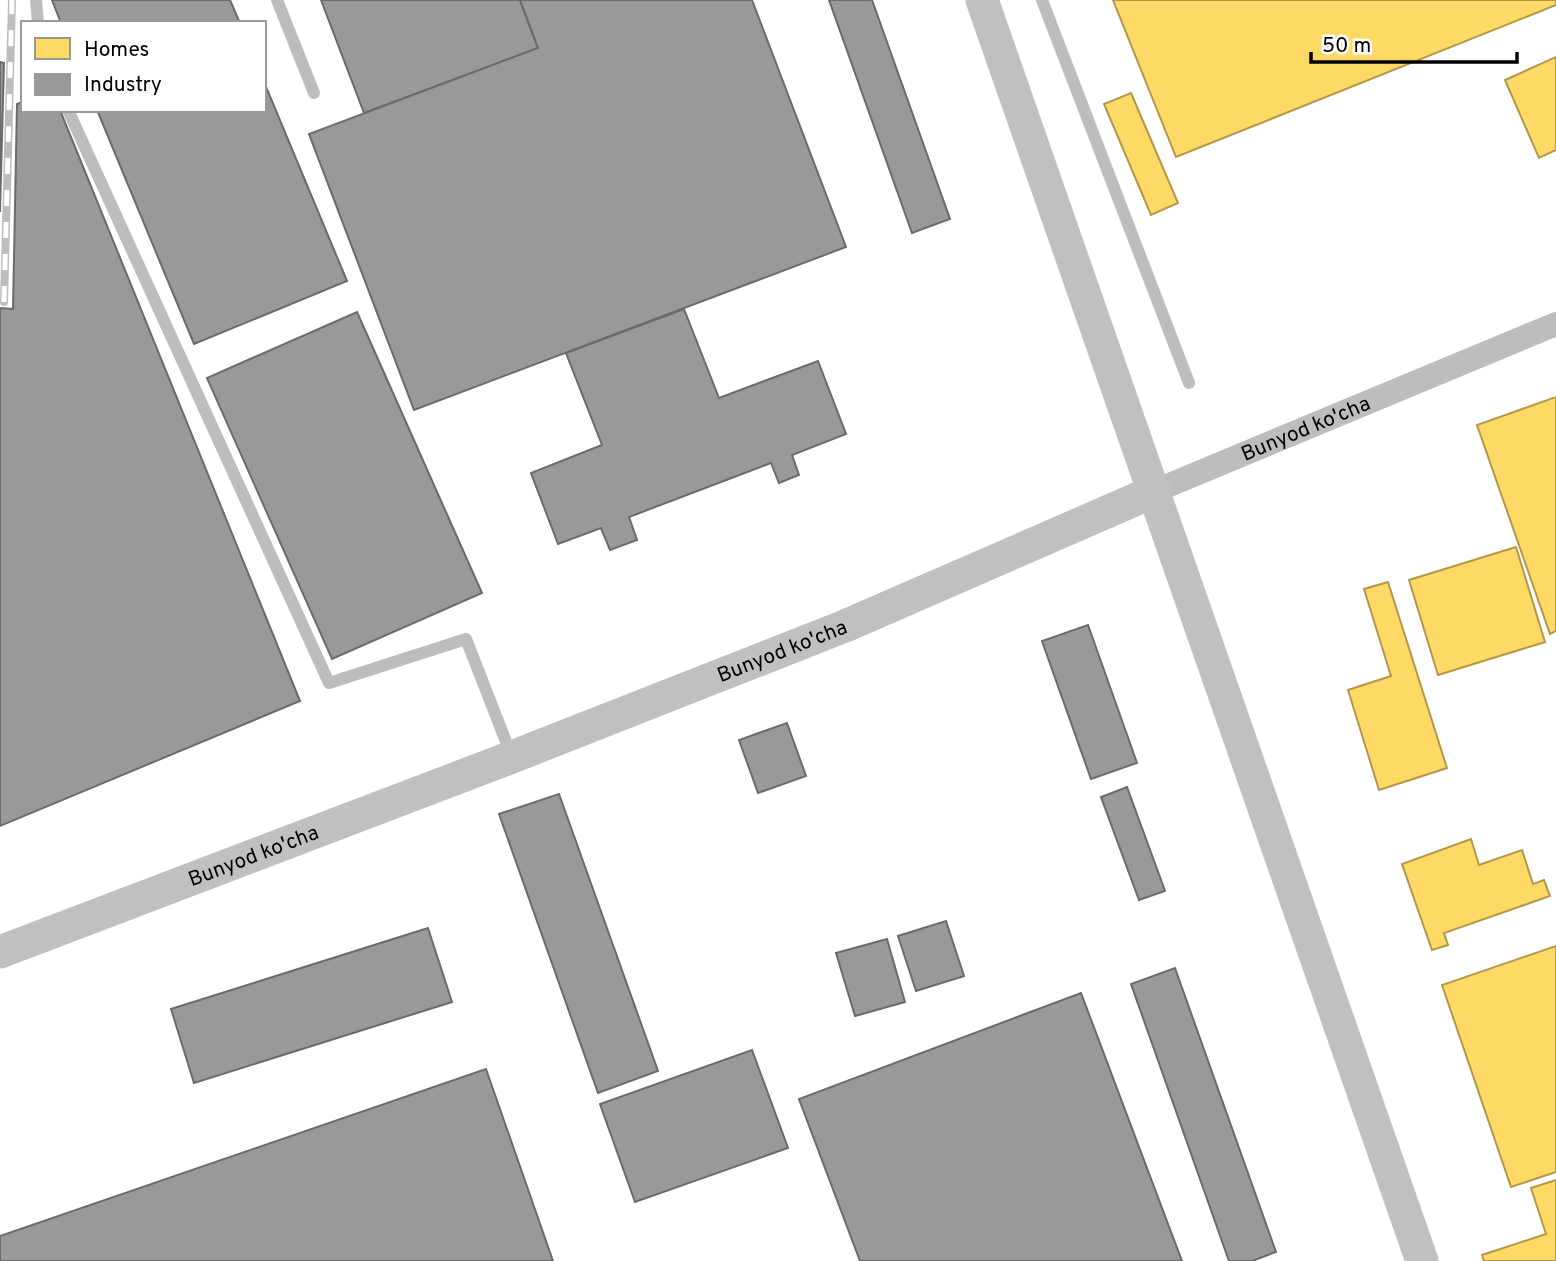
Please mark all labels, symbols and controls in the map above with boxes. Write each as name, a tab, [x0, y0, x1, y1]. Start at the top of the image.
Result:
legend	[21, 21, 266, 112]
scale bar	[1311, 21, 1518, 65]
text: 50 m	[1322, 33, 1371, 60]
text: Homes	[84, 37, 149, 64]
text: Industry	[84, 72, 162, 99]
street label: Bunyod ko'cha	[1237, 391, 1375, 469]
street label: Bunyod ko'cha	[714, 614, 852, 690]
street label: Bunyod ko'cha	[185, 820, 323, 894]

